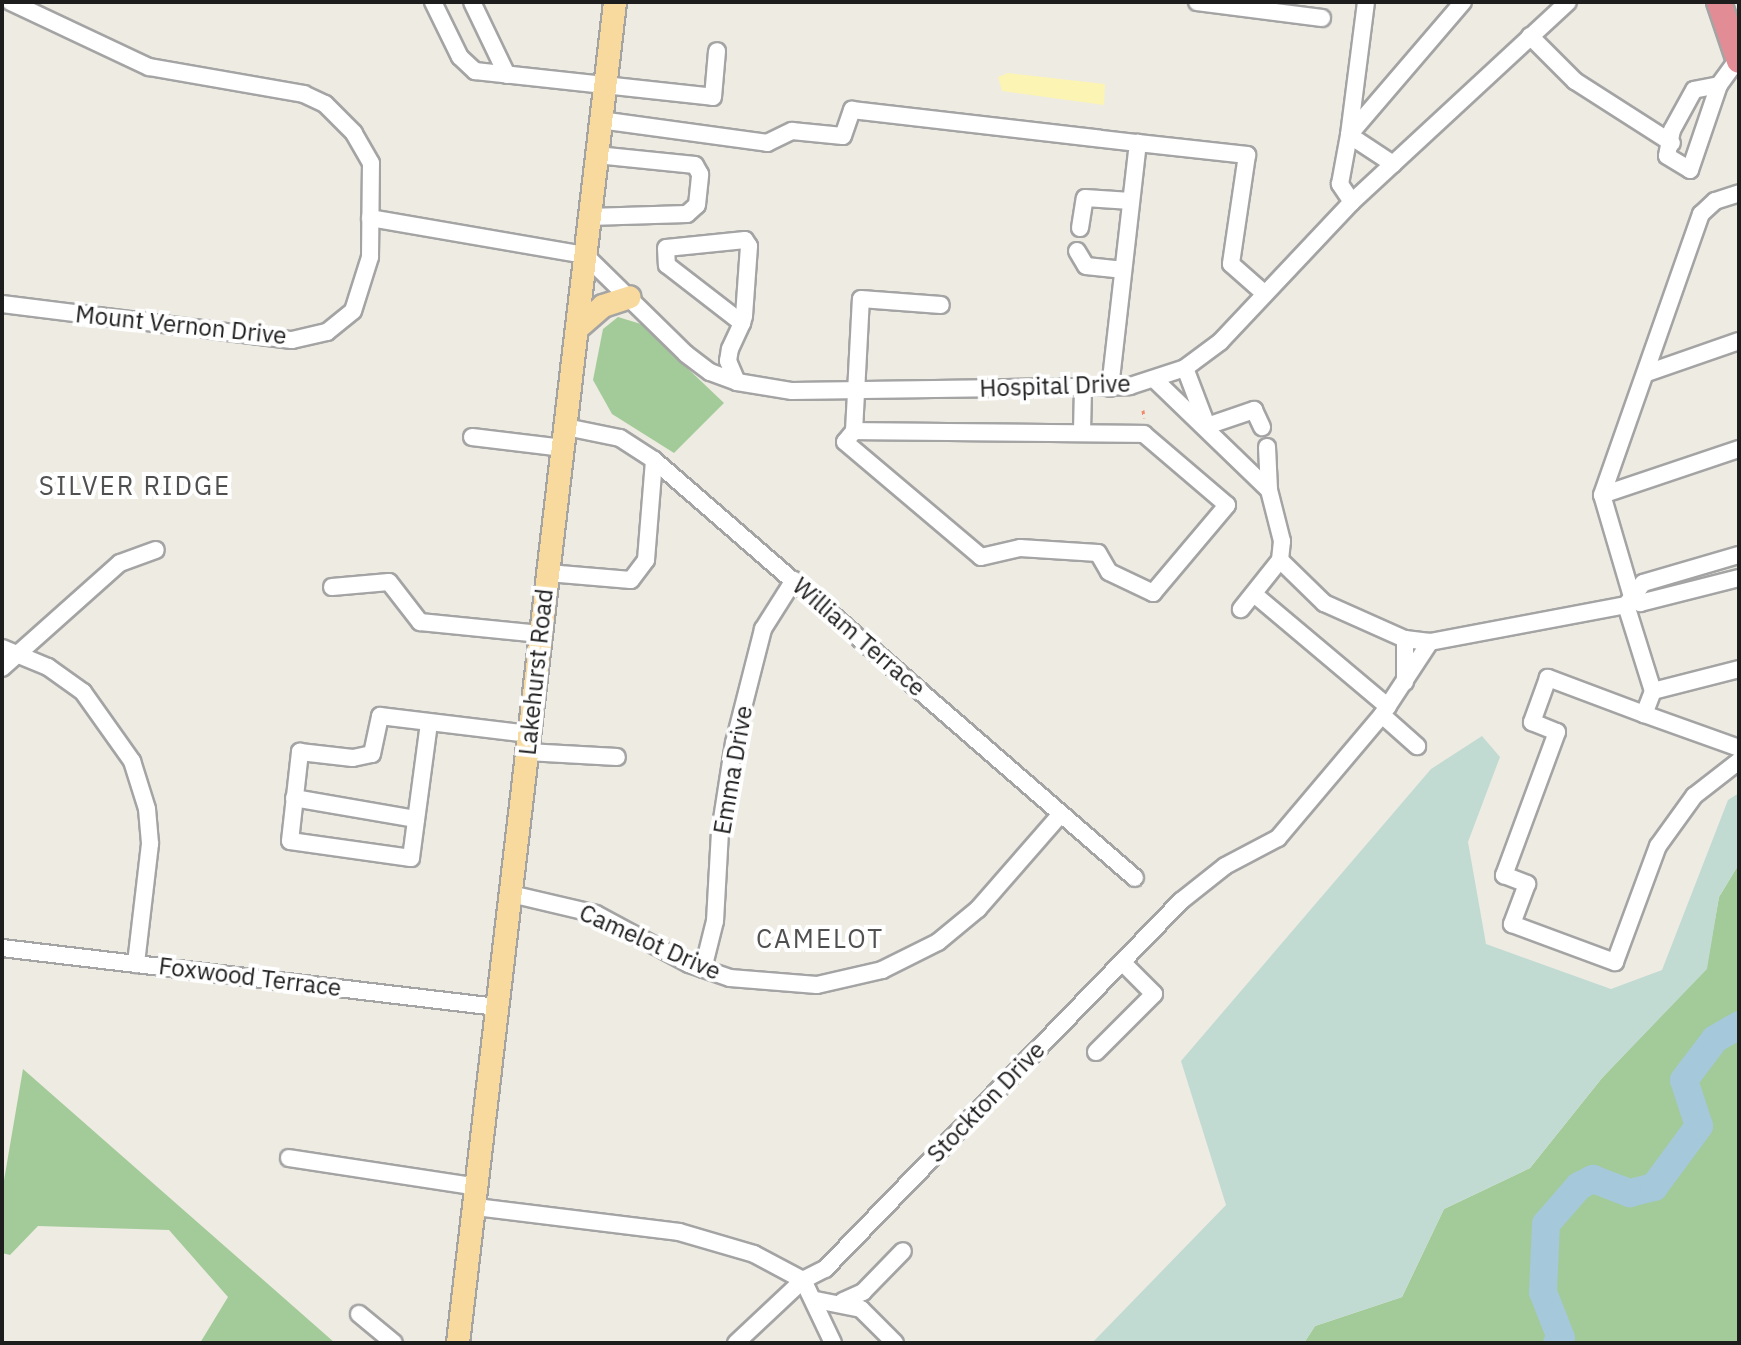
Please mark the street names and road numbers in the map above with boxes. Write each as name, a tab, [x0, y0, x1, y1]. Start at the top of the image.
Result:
street label: Mount Vernon Drive	[74, 300, 288, 350]
street label: Hospital Drive	[979, 369, 1131, 403]
street label: William Terrace	[787, 572, 931, 702]
street label: Lakehurst Road	[513, 587, 559, 757]
street label: Emma Drive	[708, 703, 758, 837]
street label: Camelot Drive	[575, 898, 725, 986]
street label: Foxwood Terrace	[157, 952, 343, 1002]
street label: Stockton Drive	[921, 1036, 1051, 1168]

